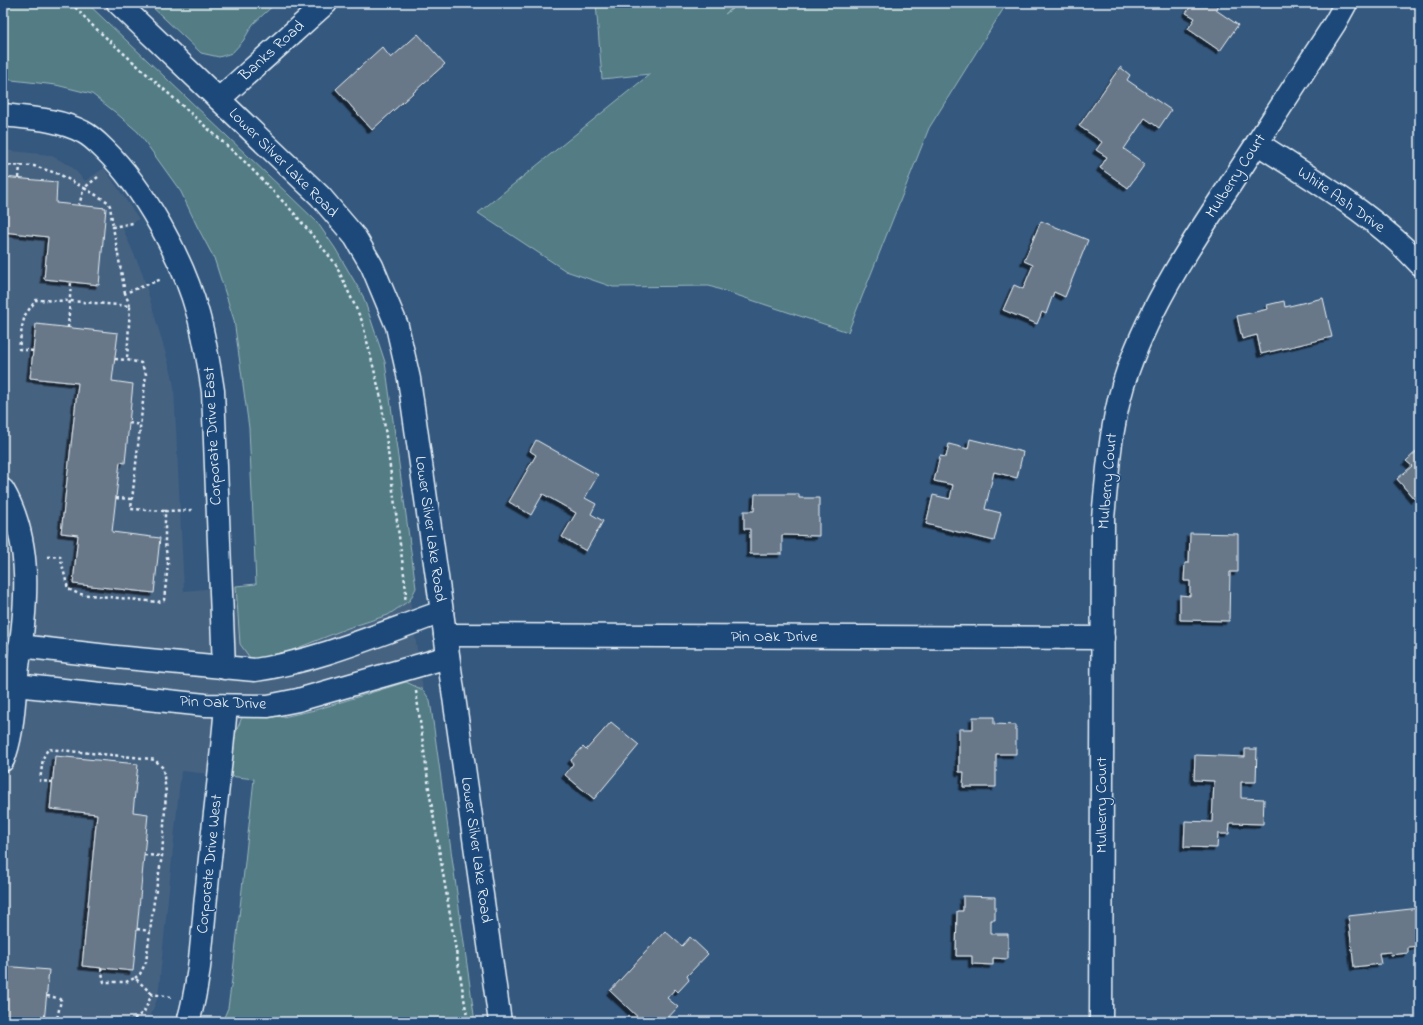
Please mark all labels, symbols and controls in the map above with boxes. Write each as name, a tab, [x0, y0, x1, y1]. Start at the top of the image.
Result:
street label: Banks Road	[233, 15, 310, 88]
street label: Lower Silver Lake Road	[223, 103, 343, 223]
street label: Mulberry Court	[1200, 128, 1273, 223]
street label: White Ash Drive	[1292, 161, 1391, 240]
street label: Corporate Drive East	[197, 366, 229, 506]
street label: Mulberry Court	[1092, 431, 1124, 530]
street label: Lower Silver Lake Road	[408, 455, 452, 603]
street label: Pin Oak Drive	[731, 625, 818, 649]
street label: Pin Oak Drive	[179, 689, 268, 717]
street label: Mulberry Court	[1090, 756, 1114, 853]
street label: Lower Silver Lake Road	[454, 776, 498, 924]
street label: Corporate Drive West	[191, 793, 229, 935]

